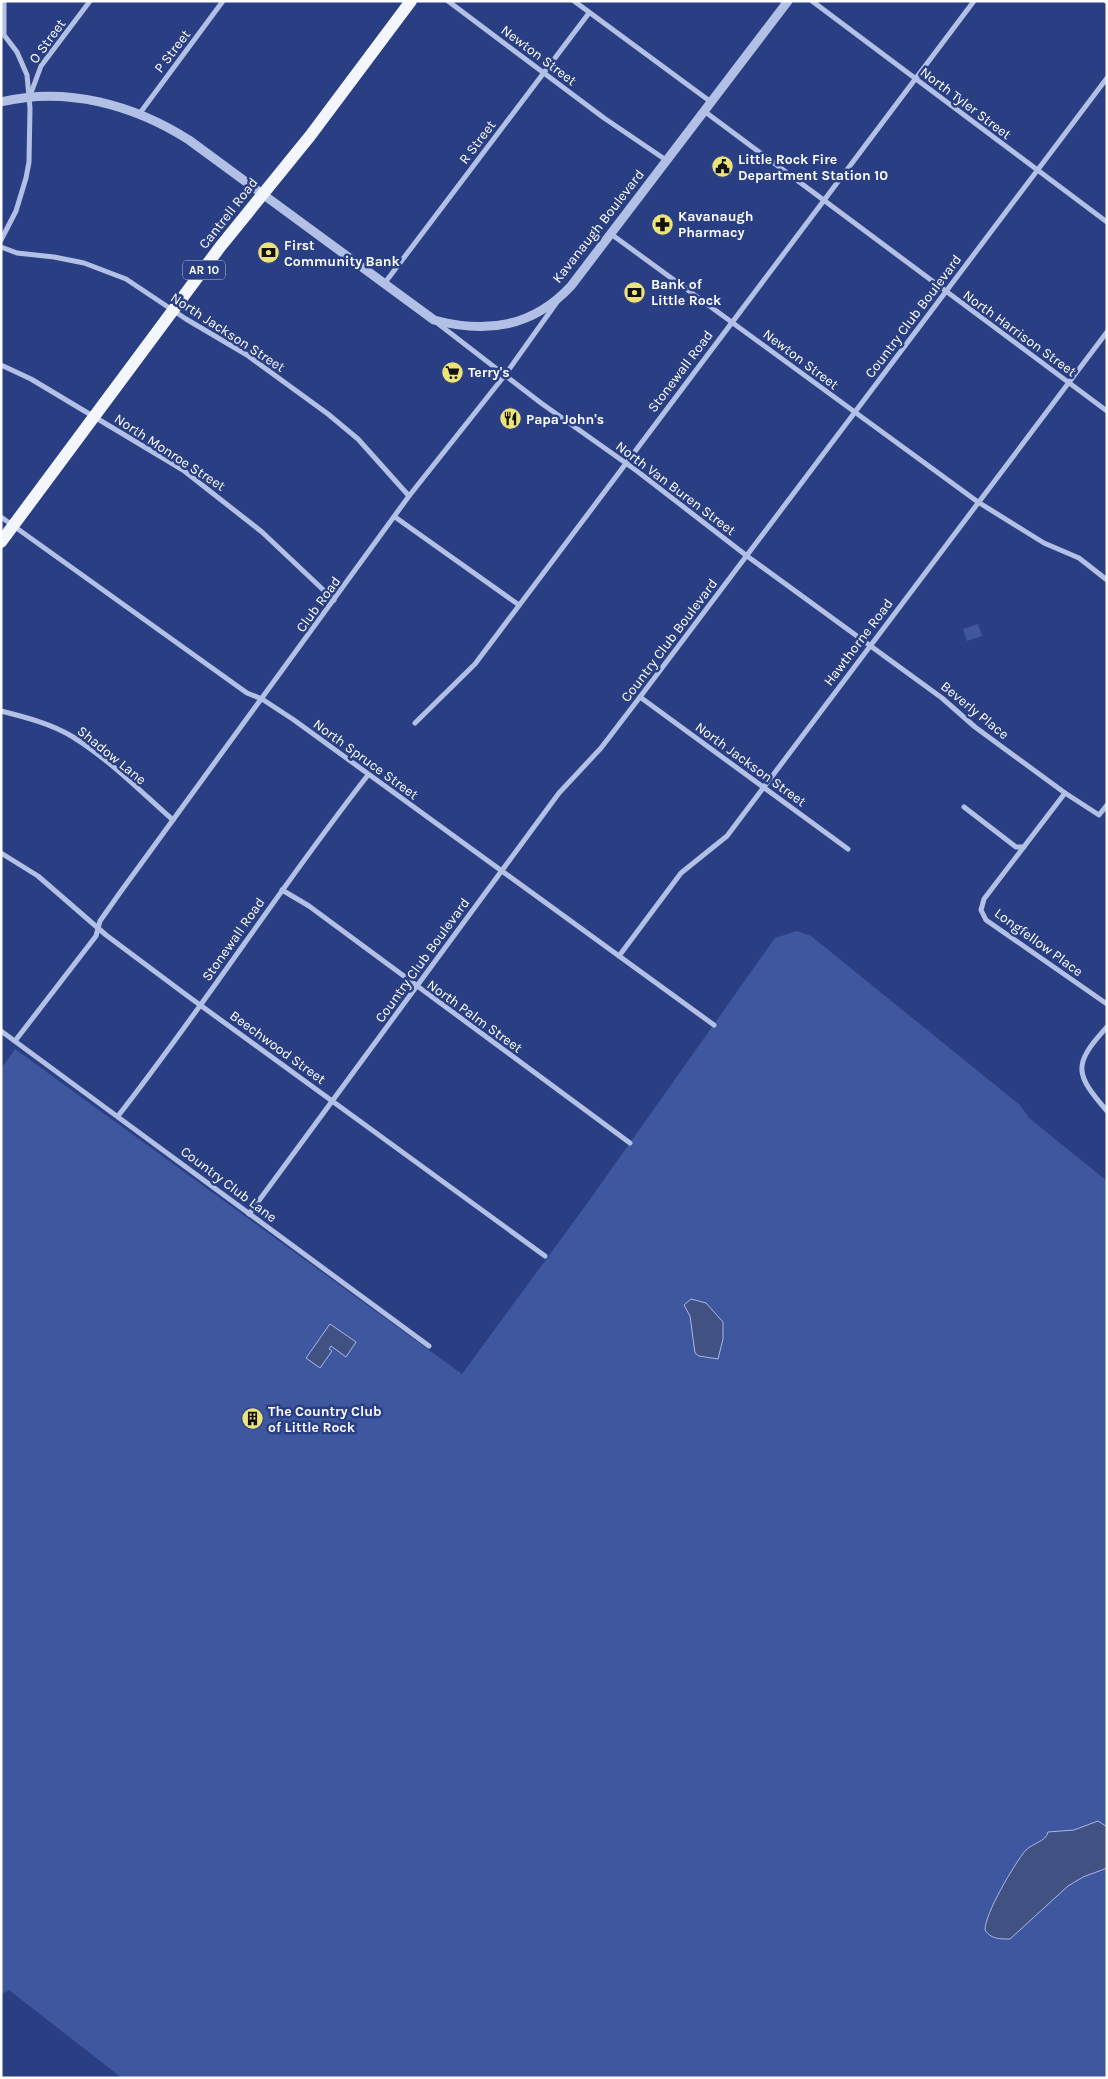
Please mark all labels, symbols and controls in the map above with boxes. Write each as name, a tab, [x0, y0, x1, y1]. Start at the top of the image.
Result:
street label: O Street	[26, 16, 69, 67]
street label: Newton Street	[498, 22, 580, 89]
street label: P Street	[151, 26, 194, 76]
street label: North Tyler Street	[917, 64, 1015, 143]
street label: R Street	[455, 117, 499, 168]
place label: Little Rock Fire Department Station 10	[738, 151, 888, 184]
public building icon: Little Rock Fire Department Station 10	[710, 155, 734, 179]
street label: Kavanaugh Boulevard	[549, 166, 648, 286]
street label: Cantrell Road	[195, 174, 261, 252]
place label: Kavanaugh Pharmacy	[678, 208, 753, 241]
pharmacy icon: Kavanaugh Pharmacy	[650, 212, 674, 236]
place label: First Community Bank	[284, 237, 401, 270]
bank icon: First Community Bank	[256, 241, 280, 265]
street label: Country Club Boulevard	[861, 251, 965, 381]
road number: AR 10	[183, 260, 225, 280]
place label: Bank of Little Rock	[651, 276, 722, 309]
bank icon: Bank of Little Rock	[623, 280, 647, 304]
street label: North Harrison Street	[960, 287, 1080, 380]
street label: North Jackson Street	[167, 289, 288, 376]
street label: Newton Street	[760, 326, 842, 393]
street label: Stonewall Road	[644, 327, 717, 416]
supermarket icon: Terry's	[440, 360, 464, 384]
place label: Terry's	[468, 364, 510, 381]
restaurant icon: Papa John's	[498, 407, 522, 431]
street label: North Monroe Street	[111, 410, 228, 495]
place label: Papa John's	[526, 411, 604, 428]
street label: North Van Buren Street	[612, 438, 739, 539]
street label: Club Road	[292, 573, 344, 636]
street label: Country Club Boulevard	[617, 575, 721, 705]
street label: Hawthorne Road	[820, 595, 897, 689]
street label: Beverly Place	[937, 678, 1012, 743]
street label: North Spruce Street	[310, 716, 422, 803]
street label: North Jackson Street	[692, 718, 810, 810]
street label: Shadow Lane	[74, 722, 150, 788]
street label: Stonewall Road	[198, 894, 269, 984]
street label: Country Club Boulevard	[371, 895, 473, 1026]
street label: Longfellow Place	[991, 905, 1086, 980]
street label: North Palm Street	[424, 976, 526, 1057]
street label: Beechwood Street	[226, 1007, 329, 1088]
street label: Country Club Lane	[177, 1143, 280, 1226]
place label: The Country Club of Little Rock	[268, 1403, 382, 1436]
building icon: The Country Club of Little Rock	[240, 1407, 264, 1431]

